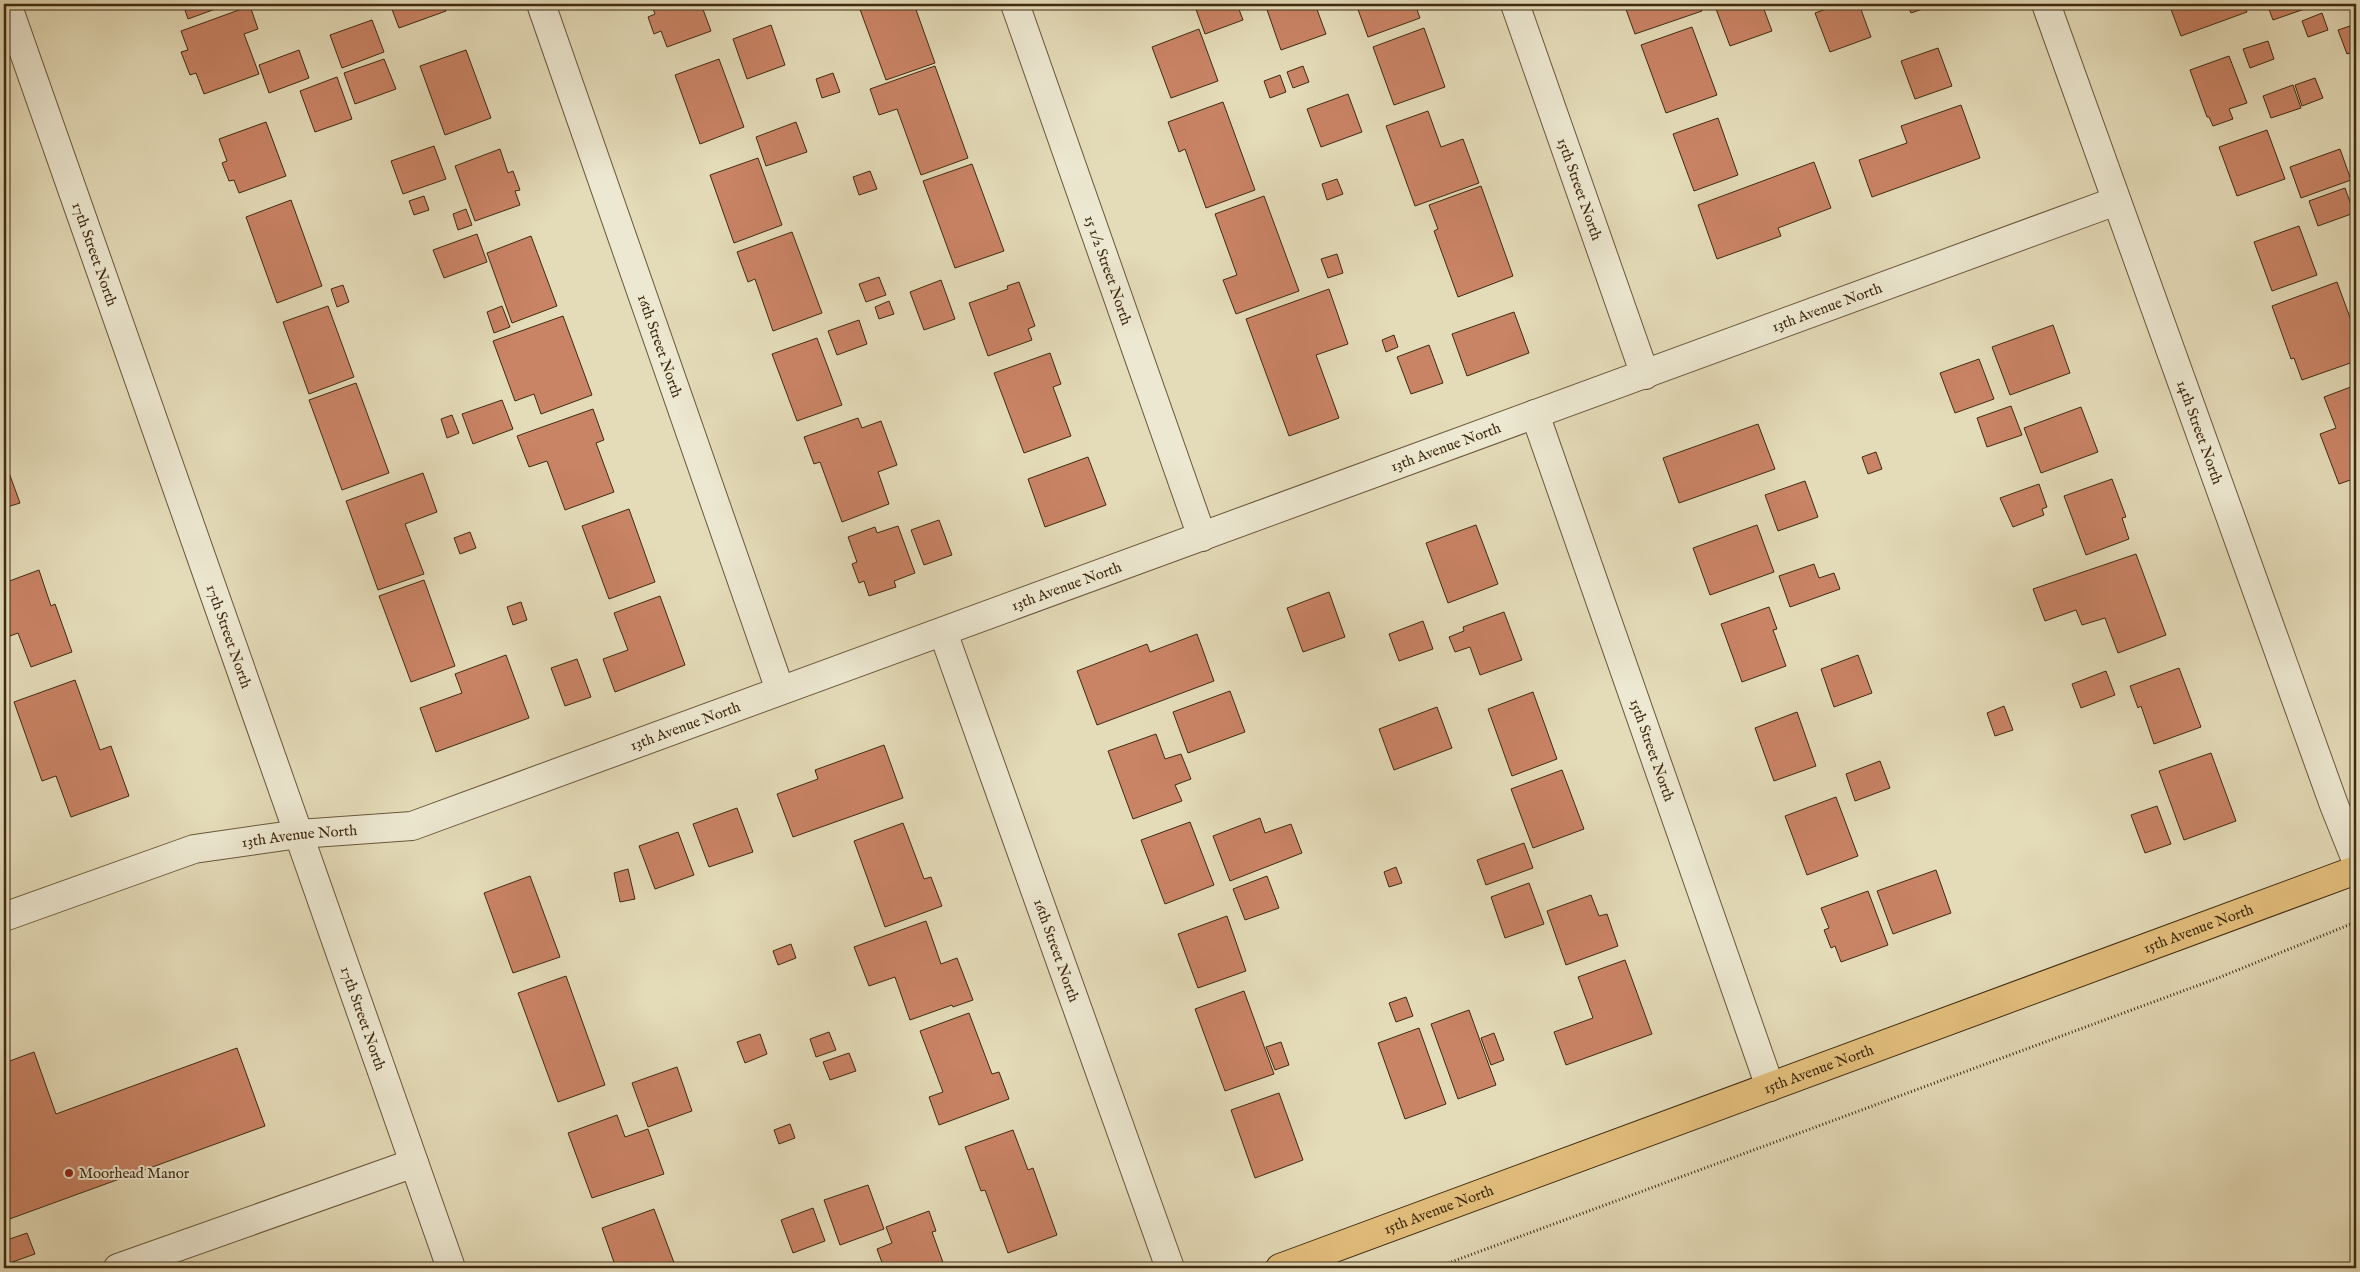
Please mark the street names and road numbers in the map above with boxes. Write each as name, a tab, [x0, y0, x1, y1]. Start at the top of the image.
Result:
street label: 15th Street North	[1553, 135, 1607, 243]
street label: 17th Street North	[68, 199, 122, 309]
street label: 15 1/2 Street North	[1080, 213, 1136, 328]
street label: 13th Avenue North	[1769, 278, 1884, 336]
street label: 16th Street North	[633, 292, 687, 400]
street label: 14th Street North	[2173, 378, 2227, 487]
street label: 13th Avenue North	[1388, 418, 1503, 476]
street label: 13th Avenue North	[1008, 557, 1124, 615]
street label: 17th Street North	[202, 582, 256, 691]
street label: 15th Street North	[1626, 696, 1679, 804]
street label: 13th Avenue North	[627, 697, 743, 755]
street label: 13th Avenue North	[240, 820, 358, 852]
street label: 16th Street North	[1029, 896, 1084, 1005]
street label: 15th Avenue North	[2141, 899, 2256, 957]
street label: 17th Street North	[336, 964, 390, 1073]
street label: 15th Avenue North	[1761, 1040, 1876, 1098]
street label: 15th Avenue North	[1381, 1180, 1496, 1238]

